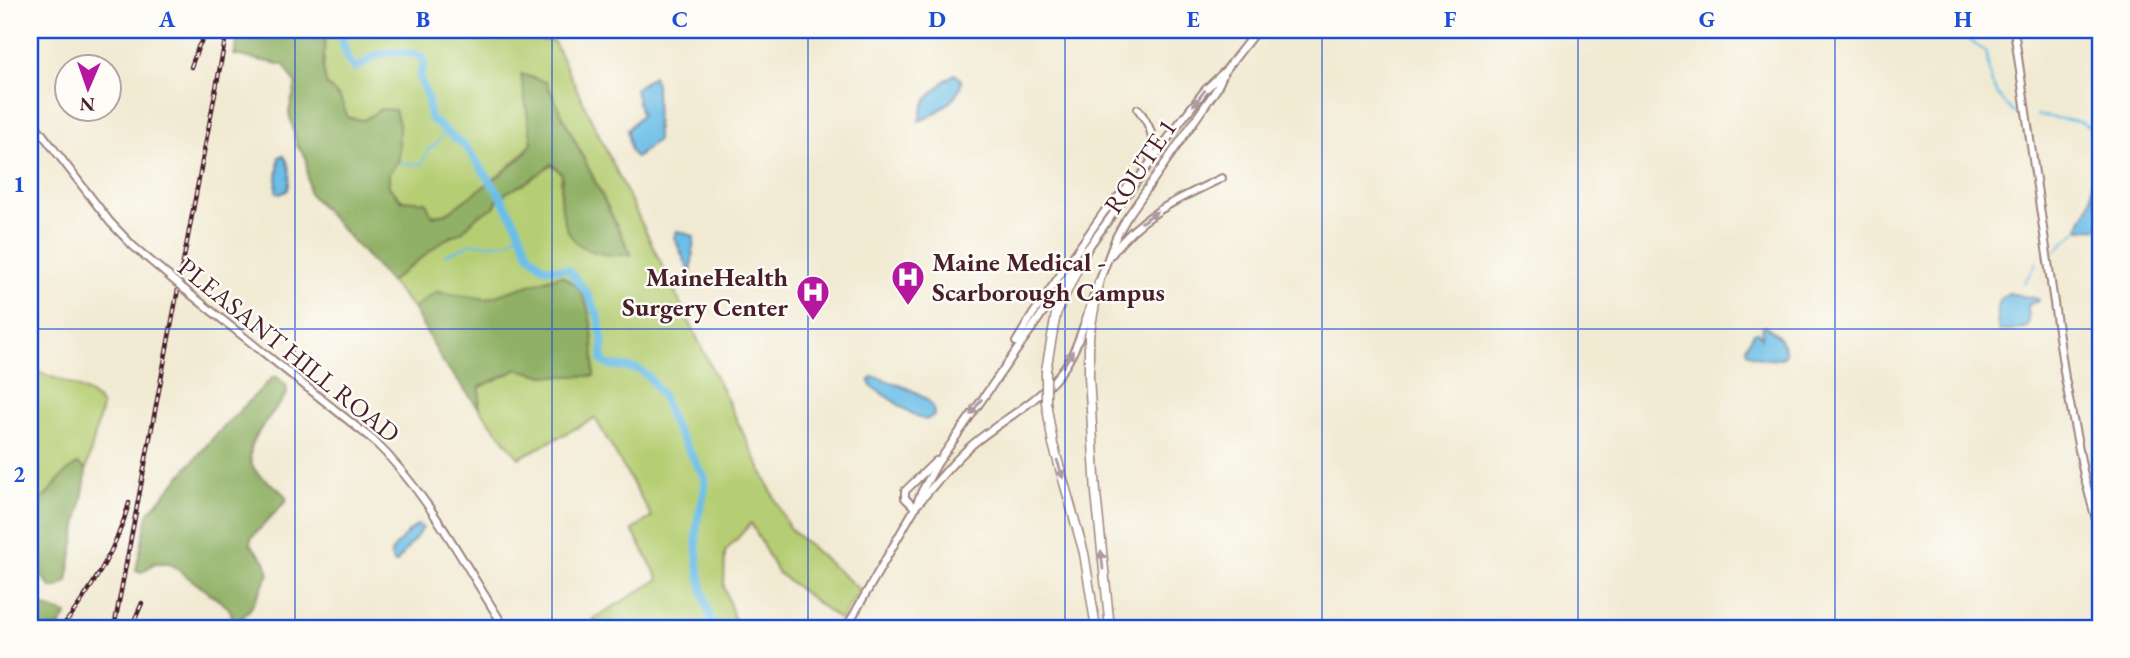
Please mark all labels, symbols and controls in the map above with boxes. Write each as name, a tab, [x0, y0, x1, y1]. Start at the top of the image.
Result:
text: A	[158, 4, 176, 34]
text: B	[416, 4, 430, 34]
text: C	[672, 4, 688, 34]
text: D	[928, 4, 946, 34]
text: E	[1186, 4, 1200, 34]
text: F	[1444, 4, 1457, 34]
text: G	[1699, 4, 1715, 34]
text: H	[1954, 4, 1972, 34]
north arrow	[52, 52, 122, 122]
one-way arrow	[1192, 90, 1207, 107]
text: N	[79, 92, 96, 117]
street label: ROUTE 1	[1096, 112, 1184, 220]
text: 1	[13, 169, 25, 199]
one-way arrow	[1139, 211, 1158, 224]
place label: Maine Medical - Scarborough Campus	[932, 245, 1165, 309]
street label: PLEASANT HILL ROAD	[171, 250, 407, 450]
hospital icon: Maine Medical - Scarborough Campus	[889, 258, 927, 307]
place label: MaineHealth Surgery Center	[622, 260, 788, 324]
hospital icon: MaineHealth Surgery Center	[794, 273, 832, 322]
one-way arrow	[1062, 350, 1075, 369]
one-way arrow	[969, 398, 983, 416]
one-way arrow	[1056, 458, 1066, 479]
text: 2	[13, 459, 25, 489]
one-way arrow	[1096, 549, 1107, 571]

